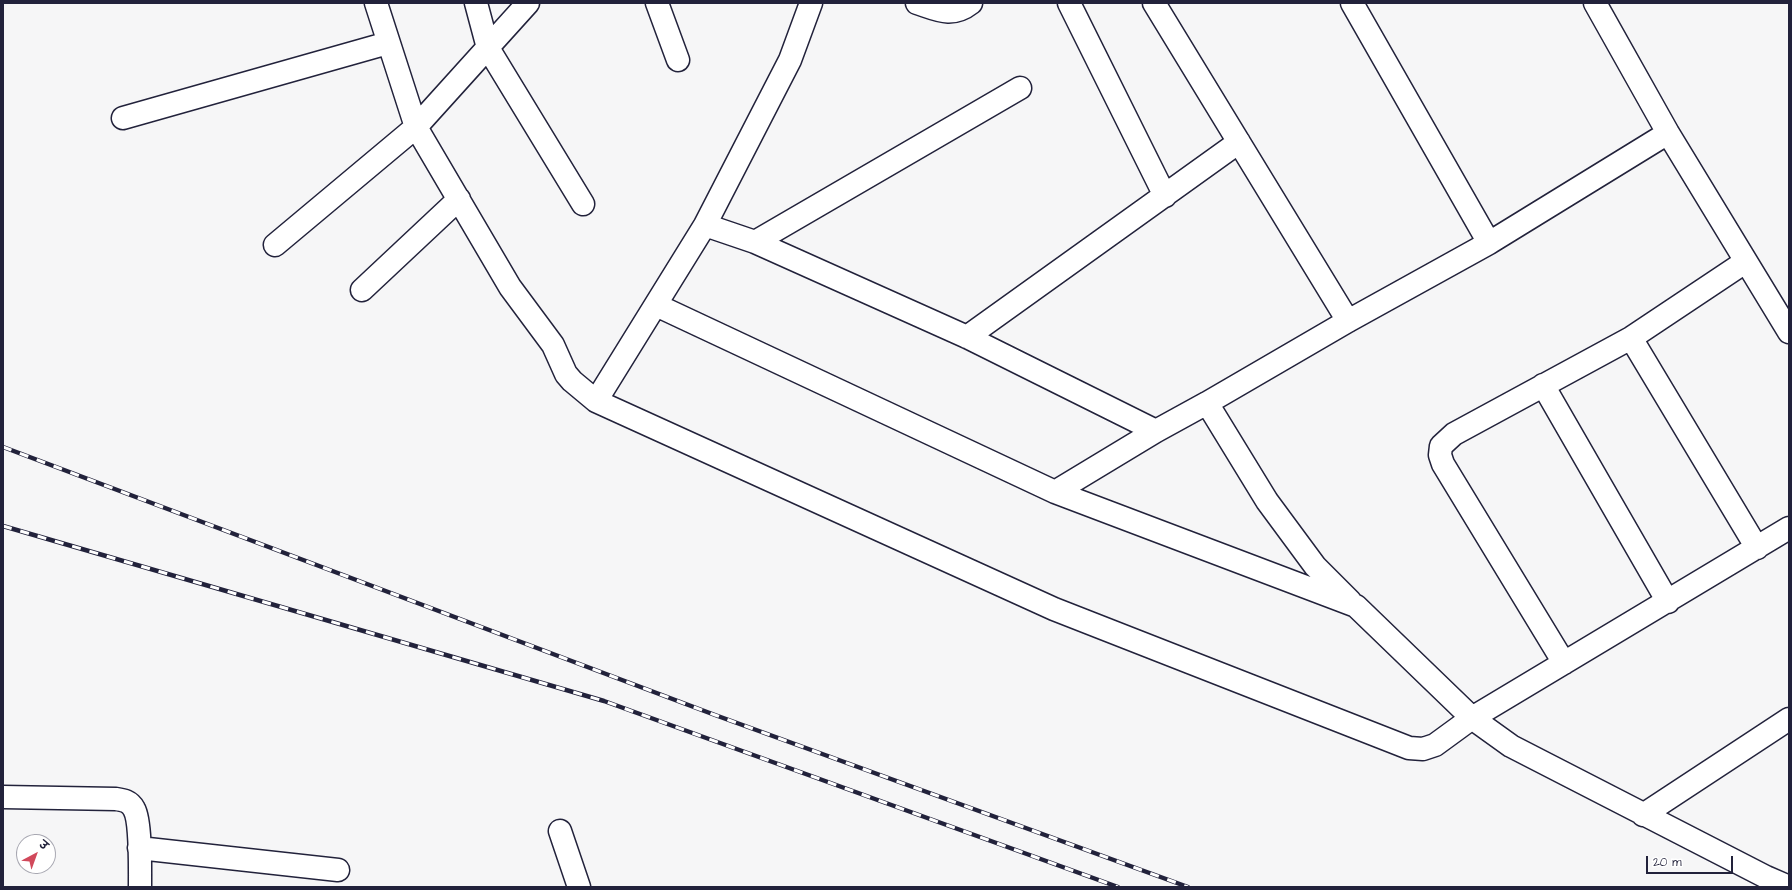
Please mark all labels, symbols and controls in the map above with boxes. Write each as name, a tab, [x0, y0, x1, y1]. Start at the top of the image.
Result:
north arrow	[16, 834, 56, 874]
text: उ	[36, 837, 51, 853]
scale bar	[1648, 848, 1735, 874]
text: 20 m	[1653, 854, 1682, 871]

